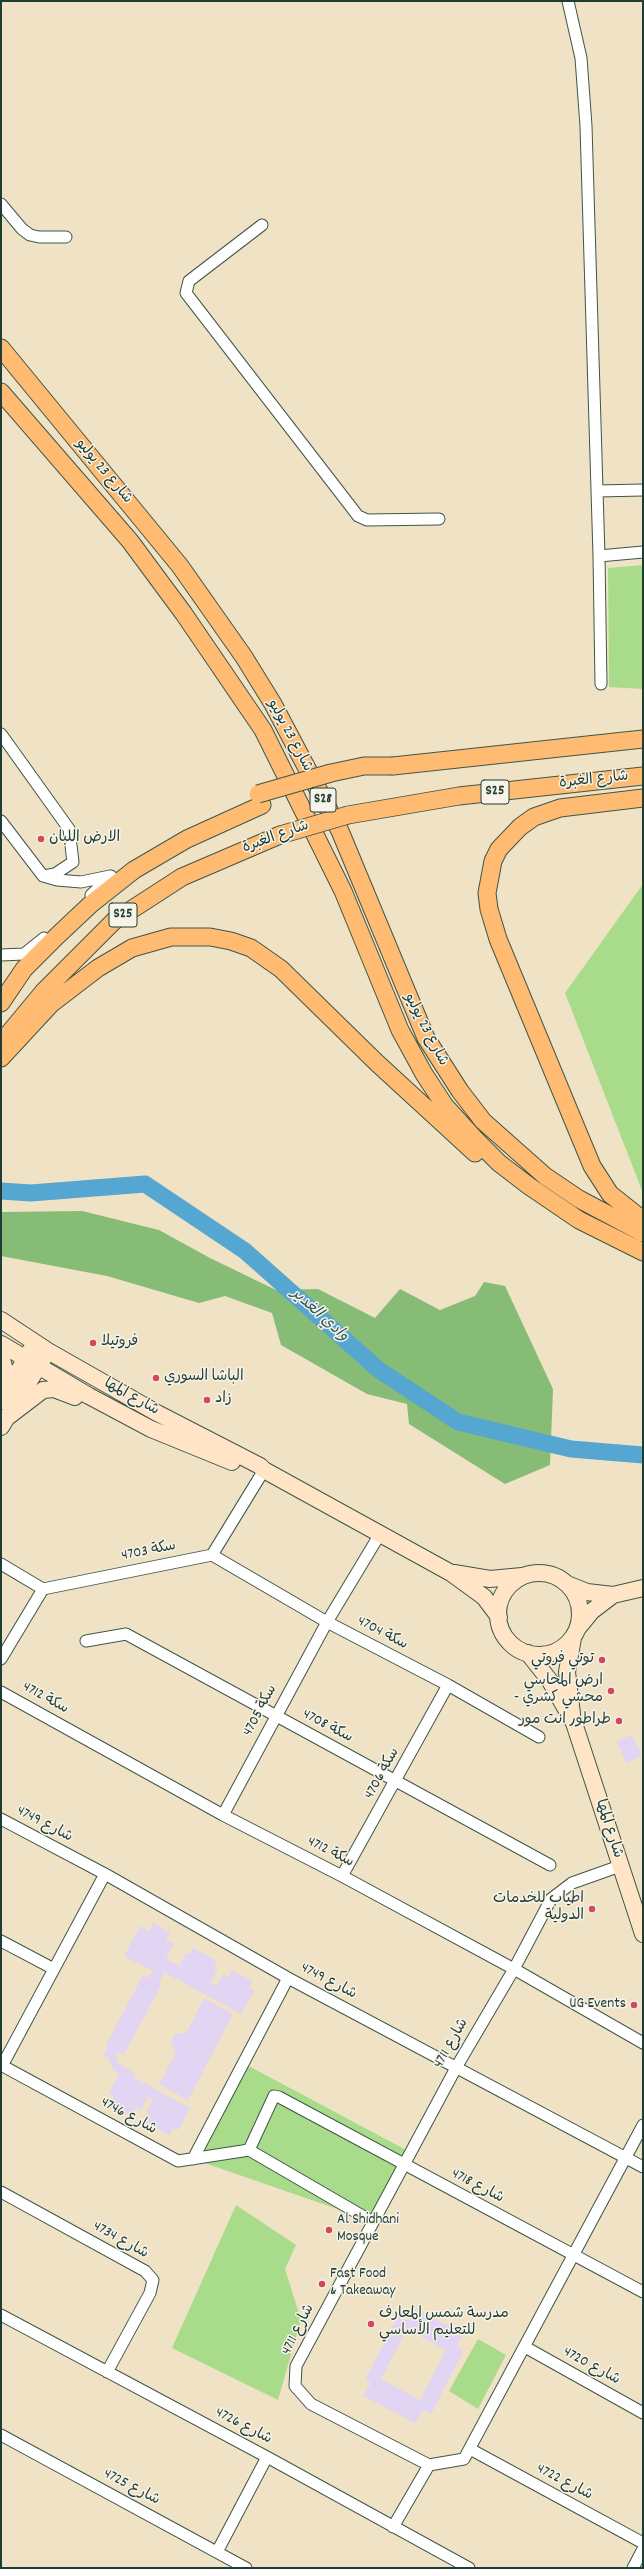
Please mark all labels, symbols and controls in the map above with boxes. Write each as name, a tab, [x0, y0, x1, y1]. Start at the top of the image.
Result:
street label: شارع 23 يوليو	[71, 436, 135, 508]
street label: شارع 23 يوليو	[262, 697, 316, 775]
street label: شارع الغبرة	[558, 768, 630, 794]
road number: S25	[481, 780, 509, 804]
road number: S28	[310, 788, 336, 812]
street label: شارع الغبرة	[240, 818, 312, 858]
place label: الارض اللبان	[49, 830, 120, 848]
marker: الارض اللبان	[36, 834, 46, 844]
road number: S25	[109, 903, 137, 927]
street label: شارع 23 يوليو	[399, 991, 451, 1069]
water label: وادي الغدير	[286, 1285, 352, 1347]
place label: فروتيلا	[101, 1334, 138, 1352]
marker: فروتيلا	[88, 1338, 98, 1348]
place label: الباشا السوري	[164, 1369, 244, 1387]
marker: الباشا السوري	[151, 1373, 161, 1383]
street label: شارع المها	[100, 1375, 162, 1421]
place label: زاد	[215, 1391, 232, 1409]
marker: زاد	[202, 1395, 212, 1405]
street label: 4703 سكة	[120, 1538, 178, 1566]
street label: سكة 4704	[354, 1613, 410, 1655]
place label: توتي فروتي	[531, 1651, 594, 1669]
marker: توتي فروتي	[597, 1655, 607, 1665]
place label: ارض المحاسي - محشي كشري	[514, 1673, 603, 1708]
street label: سكة 4712	[19, 1679, 71, 1719]
street label: 4705 سكة	[240, 1682, 282, 1740]
marker: ارض المحاسي - محشي كشري	[606, 1686, 616, 1696]
street label: سكة 4708	[299, 1706, 355, 1748]
place label: طراطور انت مور	[519, 1712, 611, 1730]
marker: طراطور انت مور	[614, 1716, 624, 1726]
street label: 4706 سكة	[362, 1745, 404, 1803]
street label: شارع المها	[590, 1797, 626, 1861]
street label: 4749 شارع	[13, 1803, 75, 1847]
street label: سكة 4712	[304, 1834, 356, 1872]
place label: اطياب للخدمات الدولية	[493, 1891, 584, 1926]
marker: اطياب للخدمات الدولية	[587, 1904, 597, 1914]
street label: 4749 شارع	[297, 1960, 359, 2004]
place label: UG Events	[569, 1996, 626, 2014]
marker: UG Events	[629, 2000, 639, 2010]
street label: 4711 شارع	[431, 2016, 473, 2072]
street label: 4746 شارع	[97, 2094, 159, 2140]
street label: 4718 شارع	[448, 2166, 506, 2208]
place label: Al Shidhani Mosque	[337, 2212, 399, 2247]
street label: 4734 شارع	[89, 2218, 151, 2264]
marker: Al Shidhani Mosque	[324, 2225, 334, 2235]
place label: Fast Food & Takeaway	[330, 2266, 396, 2301]
marker: Fast Food & Takeaway	[317, 2279, 327, 2289]
street label: 4711 شارع	[279, 2302, 319, 2358]
place label: مدرسة شمس المعارف للتعليم الأساسي	[379, 2306, 509, 2341]
marker: مدرسة شمس المعارف للتعليم الأساسي	[366, 2319, 376, 2329]
street label: 4720 شارع	[559, 2344, 623, 2390]
street label: 4726 شارع	[212, 2405, 274, 2449]
street label: شارع 4722	[533, 2461, 595, 2505]
street label: 4725 شارع	[100, 2466, 162, 2510]

